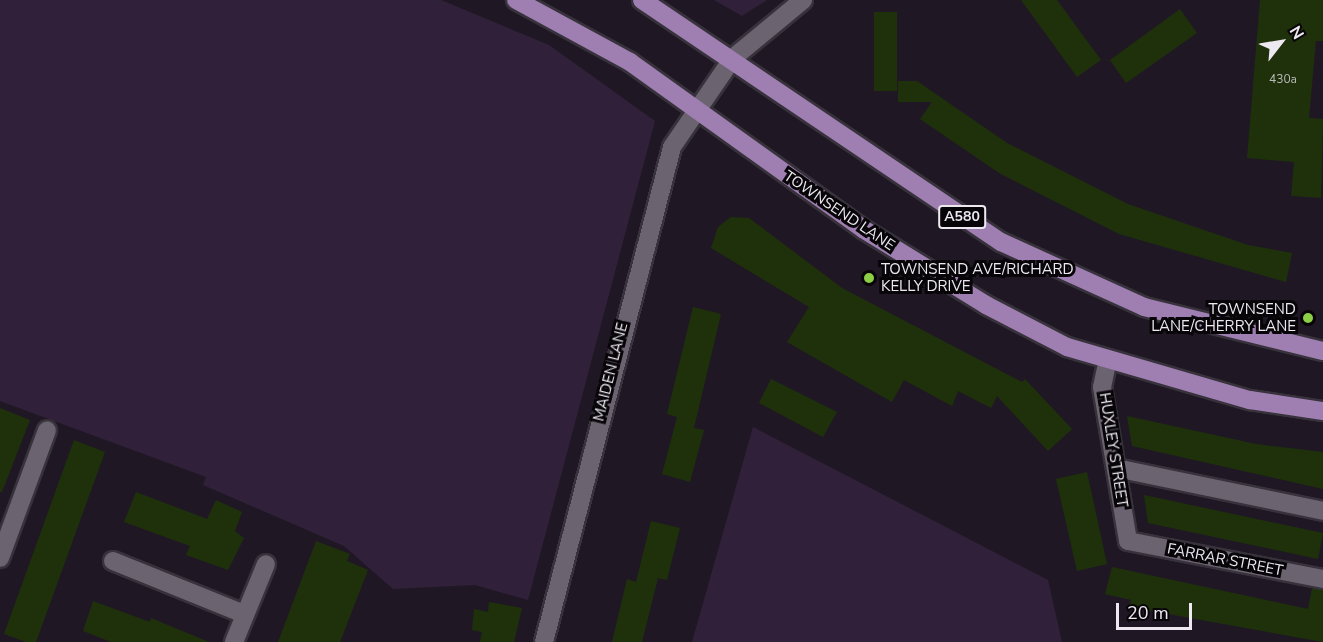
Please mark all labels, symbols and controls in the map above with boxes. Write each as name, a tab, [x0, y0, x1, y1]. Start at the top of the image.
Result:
north arrow	[1251, 12, 1311, 72]
text: N	[1284, 22, 1309, 44]
house number: 430a	[1269, 73, 1297, 87]
street label: TOWNSEND LANE	[780, 167, 898, 255]
road number: A580	[938, 206, 986, 228]
place label: TOWNSEND AVE/RICHARD KELLY DRIVE	[881, 260, 1074, 295]
marker: TOWNSEND AVE/RICHARD KELLY DRIVE	[862, 271, 876, 285]
place label: TOWNSEND LANE/CHERRY LANE	[1151, 300, 1296, 335]
marker: TOWNSEND LANE/CHERRY LANE	[1301, 311, 1315, 325]
street label: MAIDEN LANE	[590, 321, 632, 423]
street label: HUXLEY STREET	[1095, 391, 1131, 509]
street label: FARRAR STREET	[1166, 540, 1284, 580]
scale bar	[1119, 591, 1196, 629]
text: 20 m	[1127, 601, 1169, 625]

